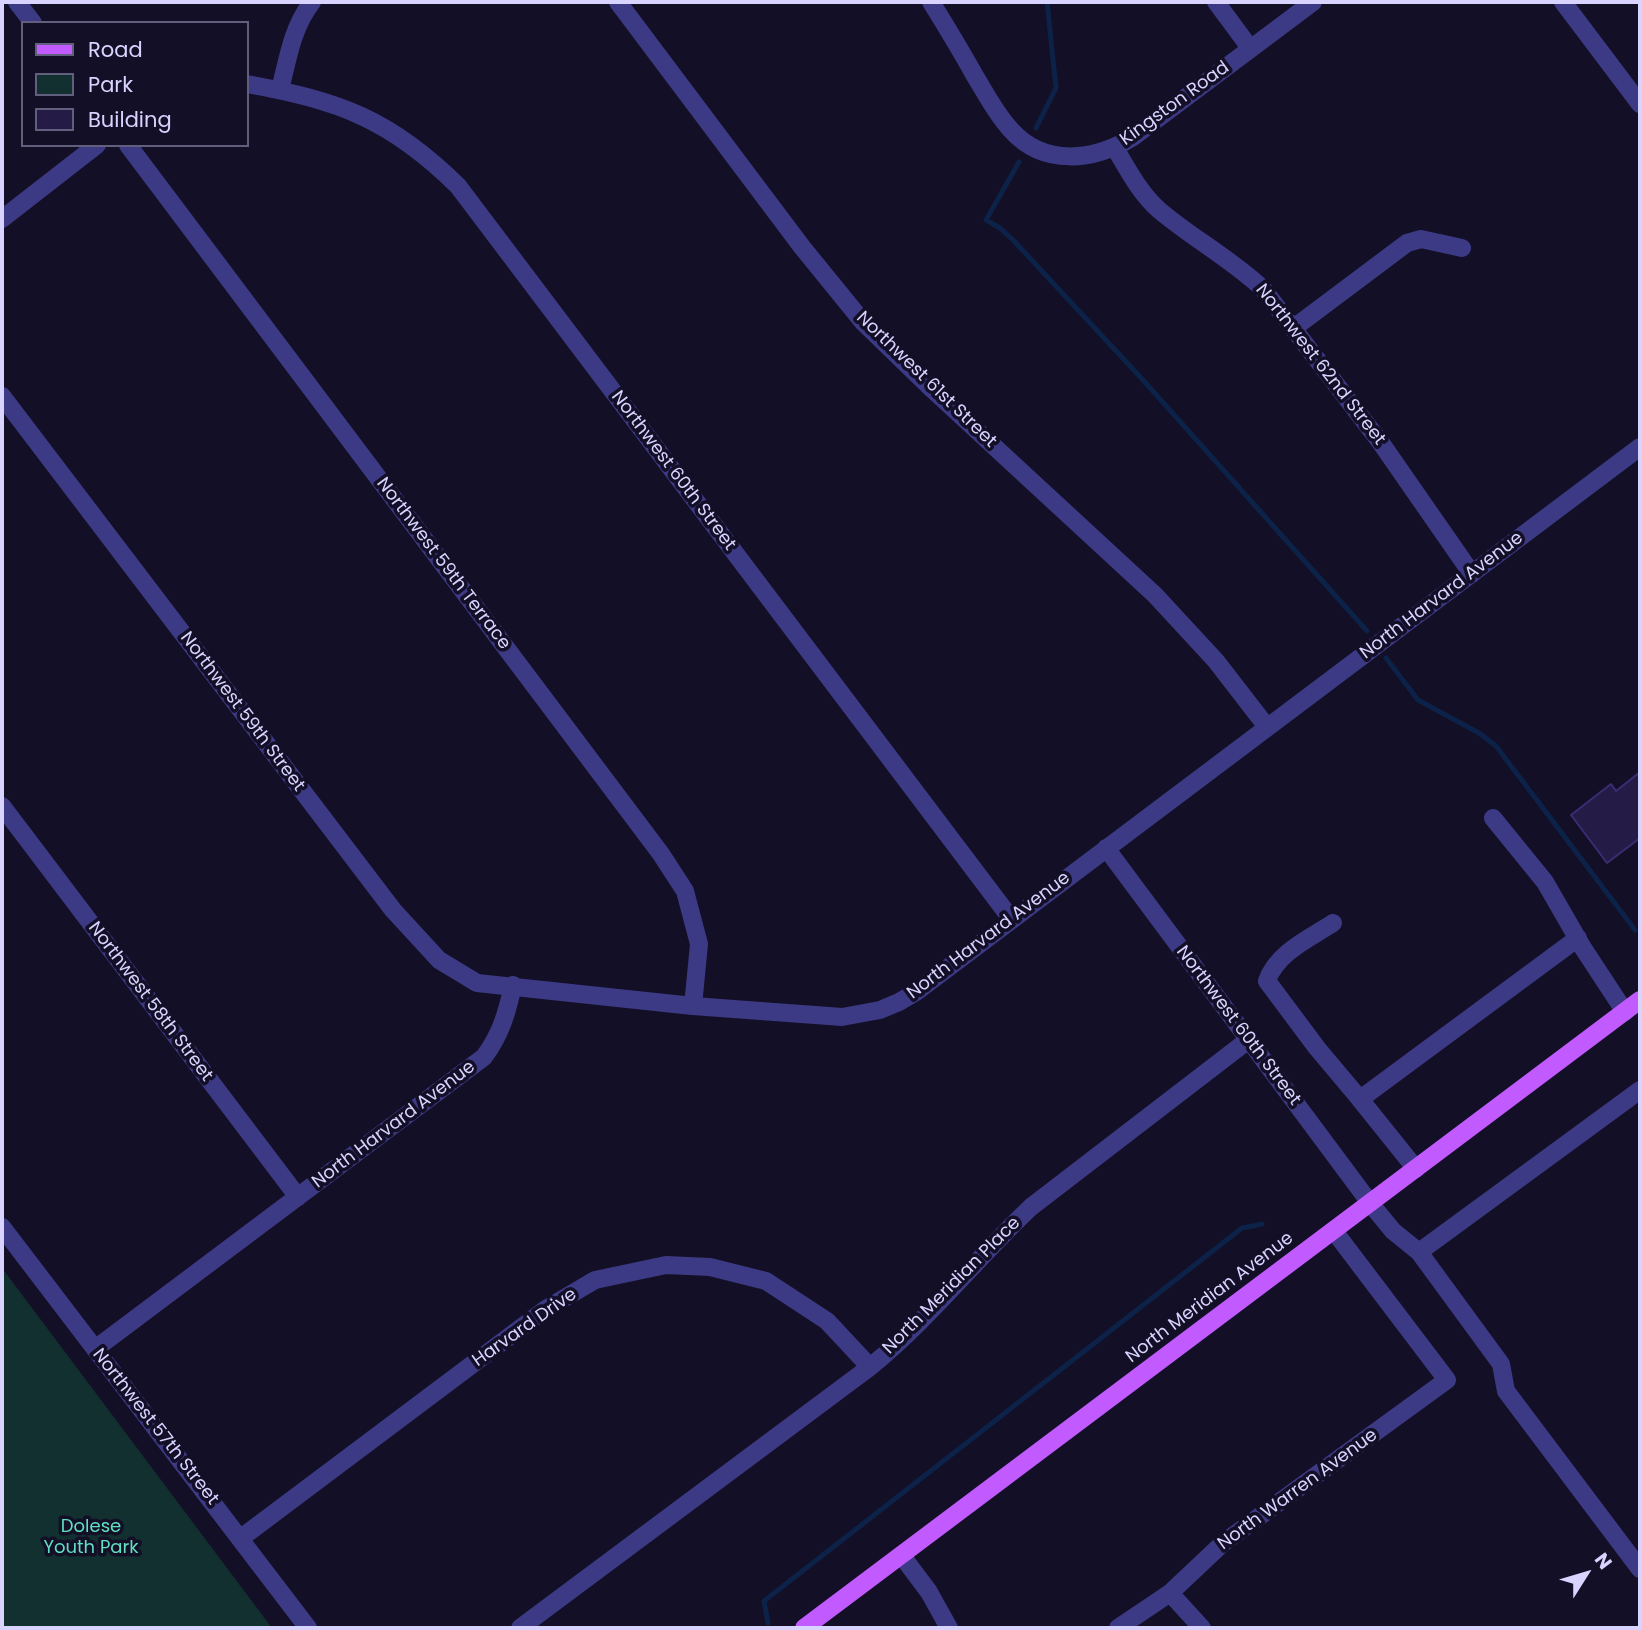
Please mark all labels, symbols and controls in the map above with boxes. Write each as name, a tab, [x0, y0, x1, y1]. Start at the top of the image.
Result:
legend	[21, 21, 248, 147]
text: Road	[88, 35, 143, 64]
street label: Kingston Road	[1116, 57, 1234, 151]
text: Park	[88, 70, 133, 99]
text: Building	[88, 105, 172, 134]
street label: Northwest 62nd Street	[1250, 280, 1390, 450]
street label: Northwest 61st Street	[851, 308, 1001, 452]
street label: Northwest 60th Street	[606, 387, 740, 555]
street label: Northwest 59th Terrace	[371, 474, 515, 654]
street label: North Harvard Avenue	[1356, 528, 1528, 664]
street label: Northwest 59th Street	[175, 628, 309, 796]
street label: North Harvard Avenue	[903, 868, 1075, 1004]
street label: Northwest 58th Street	[83, 918, 217, 1086]
street label: Northwest 60th Street	[1171, 942, 1305, 1110]
street label: North Harvard Avenue	[308, 1057, 480, 1193]
street label: North Meridian Place	[879, 1213, 1025, 1359]
street label: North Meridian Avenue	[1122, 1228, 1298, 1368]
street label: Harvard Drive	[469, 1284, 581, 1372]
street label: Northwest 57th Street	[87, 1345, 223, 1509]
street label: North Warren Avenue	[1214, 1425, 1382, 1555]
park label: Dolese Youth Park	[43, 1516, 139, 1558]
north arrow	[1551, 1539, 1621, 1609]
text: N	[1588, 1547, 1618, 1575]

